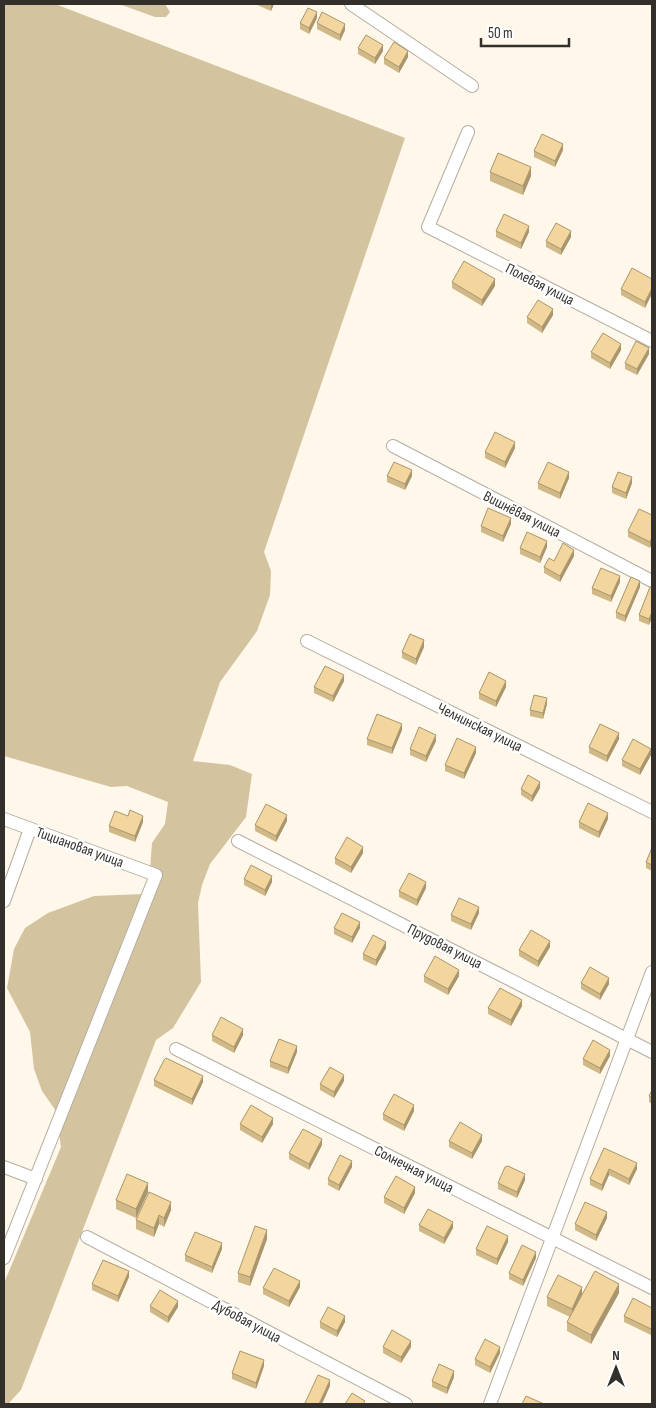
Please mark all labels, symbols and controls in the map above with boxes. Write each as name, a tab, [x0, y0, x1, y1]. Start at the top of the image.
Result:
scale bar	[481, 15, 568, 47]
text: 50 m	[488, 24, 513, 43]
street label: Полевая улица	[502, 259, 578, 310]
street label: Вишнёвая улица	[480, 487, 564, 542]
street label: Челнинская улица	[434, 699, 526, 756]
street label: Тициановая улица	[33, 823, 126, 872]
street label: Прудовая улица	[404, 920, 486, 973]
street label: Солнечная улица	[371, 1141, 457, 1198]
street label: Дубовая улица	[209, 1296, 284, 1347]
north arrow	[591, 1343, 641, 1393]
text: N	[612, 1347, 620, 1364]

